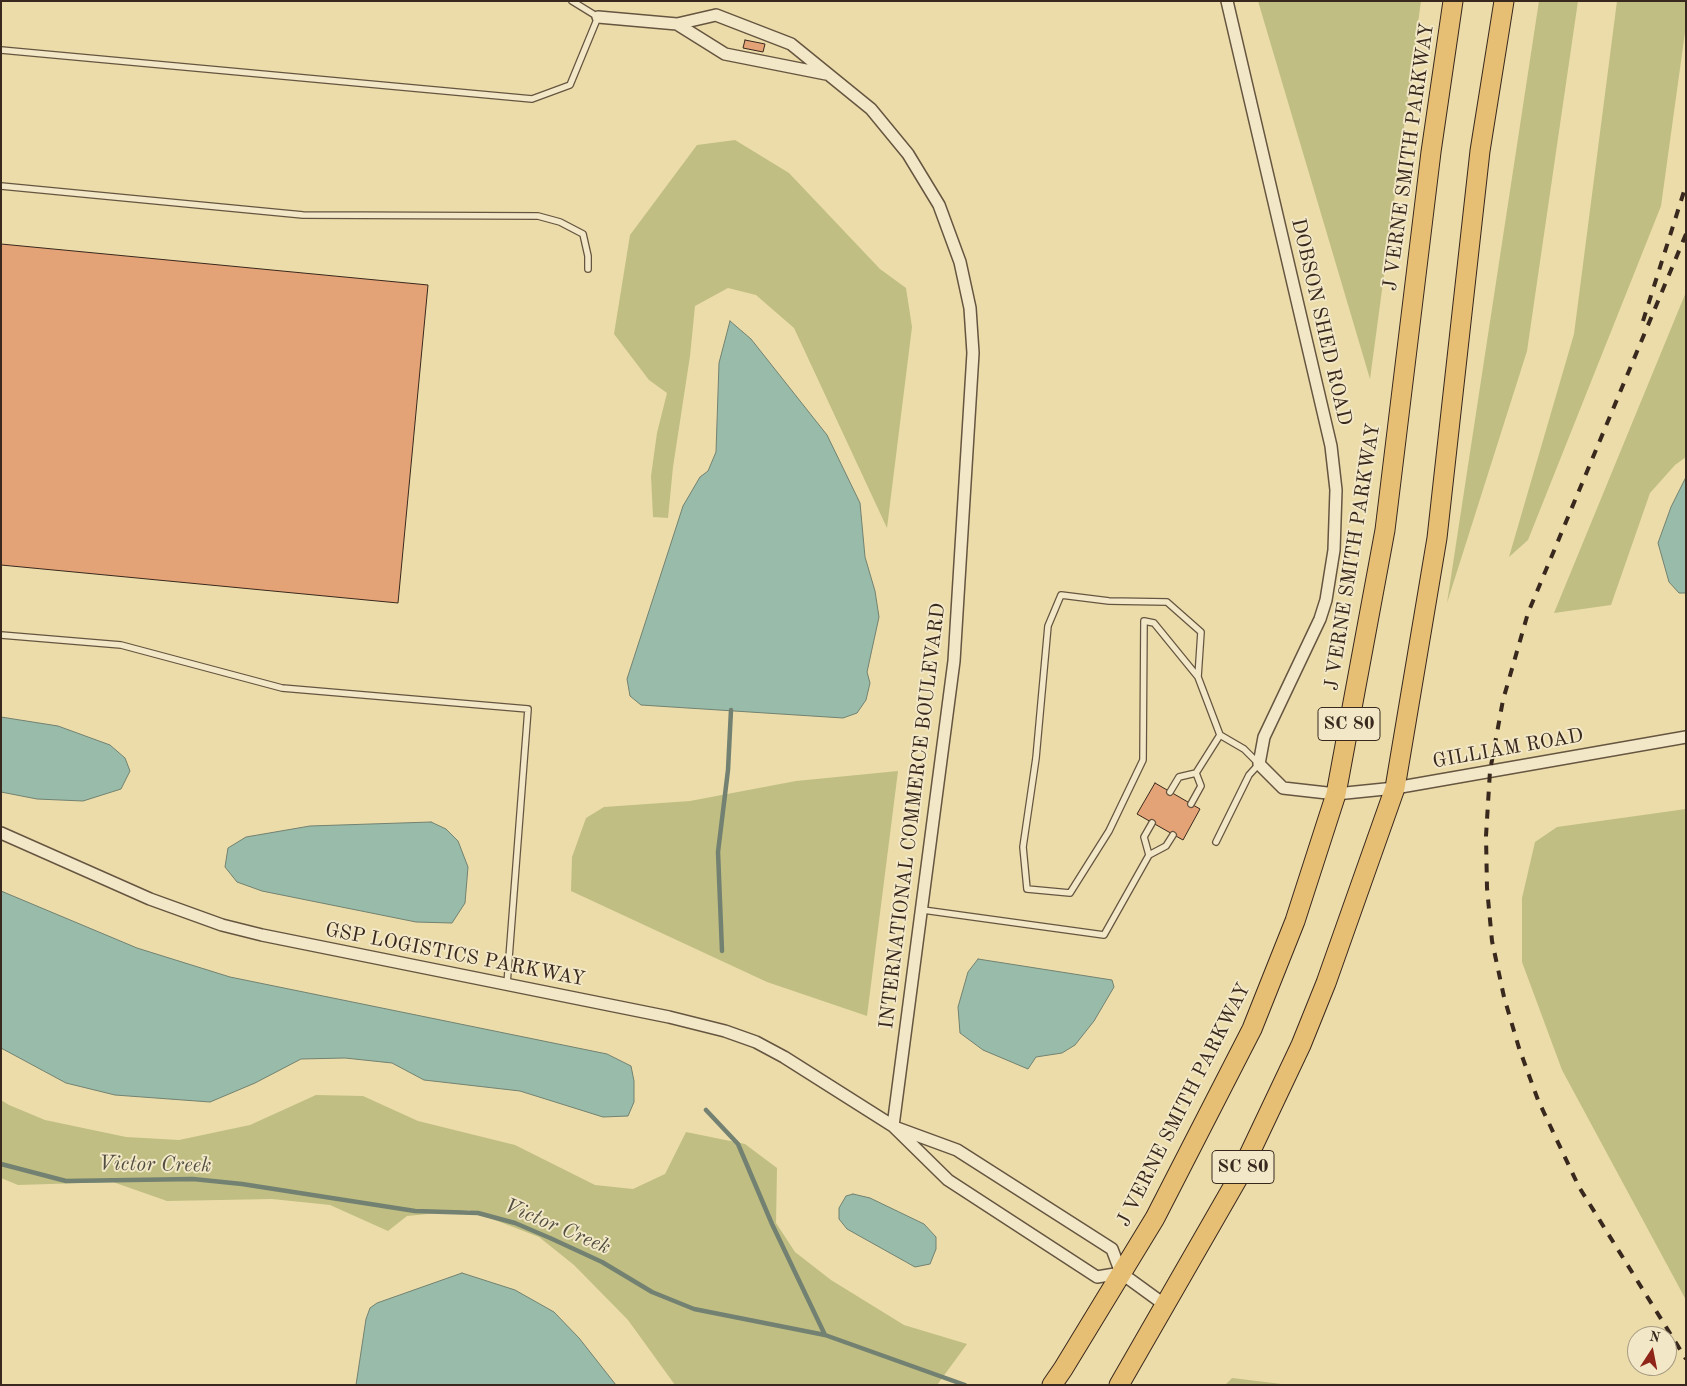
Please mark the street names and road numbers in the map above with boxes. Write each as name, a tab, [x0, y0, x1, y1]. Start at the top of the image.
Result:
street label: J VERNE SMITH PARKWAY	[1378, 22, 1440, 292]
street label: DOBSON SHED ROAD	[1285, 216, 1357, 428]
street label: J VERNE SMITH PARKWAY	[1320, 422, 1386, 692]
street label: INTERNATIONAL COMMERCE BOULEVARD	[875, 602, 951, 1030]
road number: SC 80	[1318, 708, 1380, 741]
street label: GILLIAM ROAD	[1431, 724, 1585, 774]
street label: GSP LOGISTICS PARKWAY	[323, 918, 587, 992]
street label: J VERNE SMITH PARKWAY	[1112, 979, 1256, 1231]
road number: SC 80	[1212, 1150, 1274, 1184]

